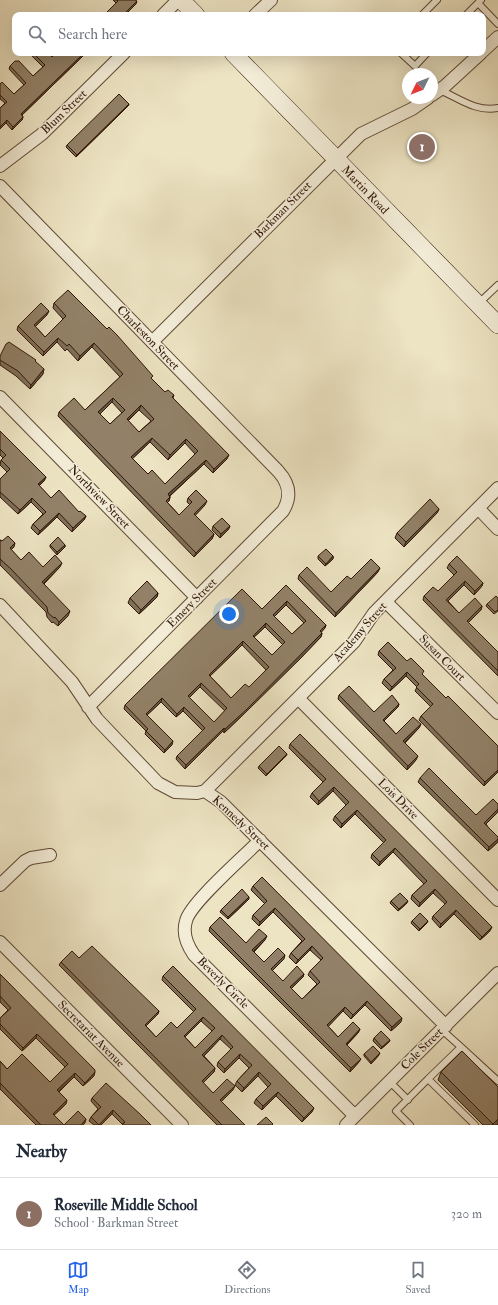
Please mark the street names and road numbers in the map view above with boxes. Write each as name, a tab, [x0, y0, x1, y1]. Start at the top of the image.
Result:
street label: Blum Street	[38, 86, 90, 137]
street label: Martin Road	[338, 163, 392, 218]
street label: Barkman Street	[251, 178, 315, 242]
street label: Charleston Street	[113, 303, 183, 373]
street label: Northview Street	[65, 462, 133, 532]
street label: Emery Street	[164, 575, 220, 631]
street label: Academy Street	[329, 599, 390, 666]
street label: Susan Court	[416, 632, 468, 684]
street label: Lois Drive	[374, 775, 422, 823]
street label: Kennedy Street	[209, 793, 273, 854]
street label: Beverly Circle	[194, 954, 252, 1012]
street label: Secretariat Avenue	[54, 997, 128, 1071]
street label: Cole Street	[398, 1025, 446, 1073]

